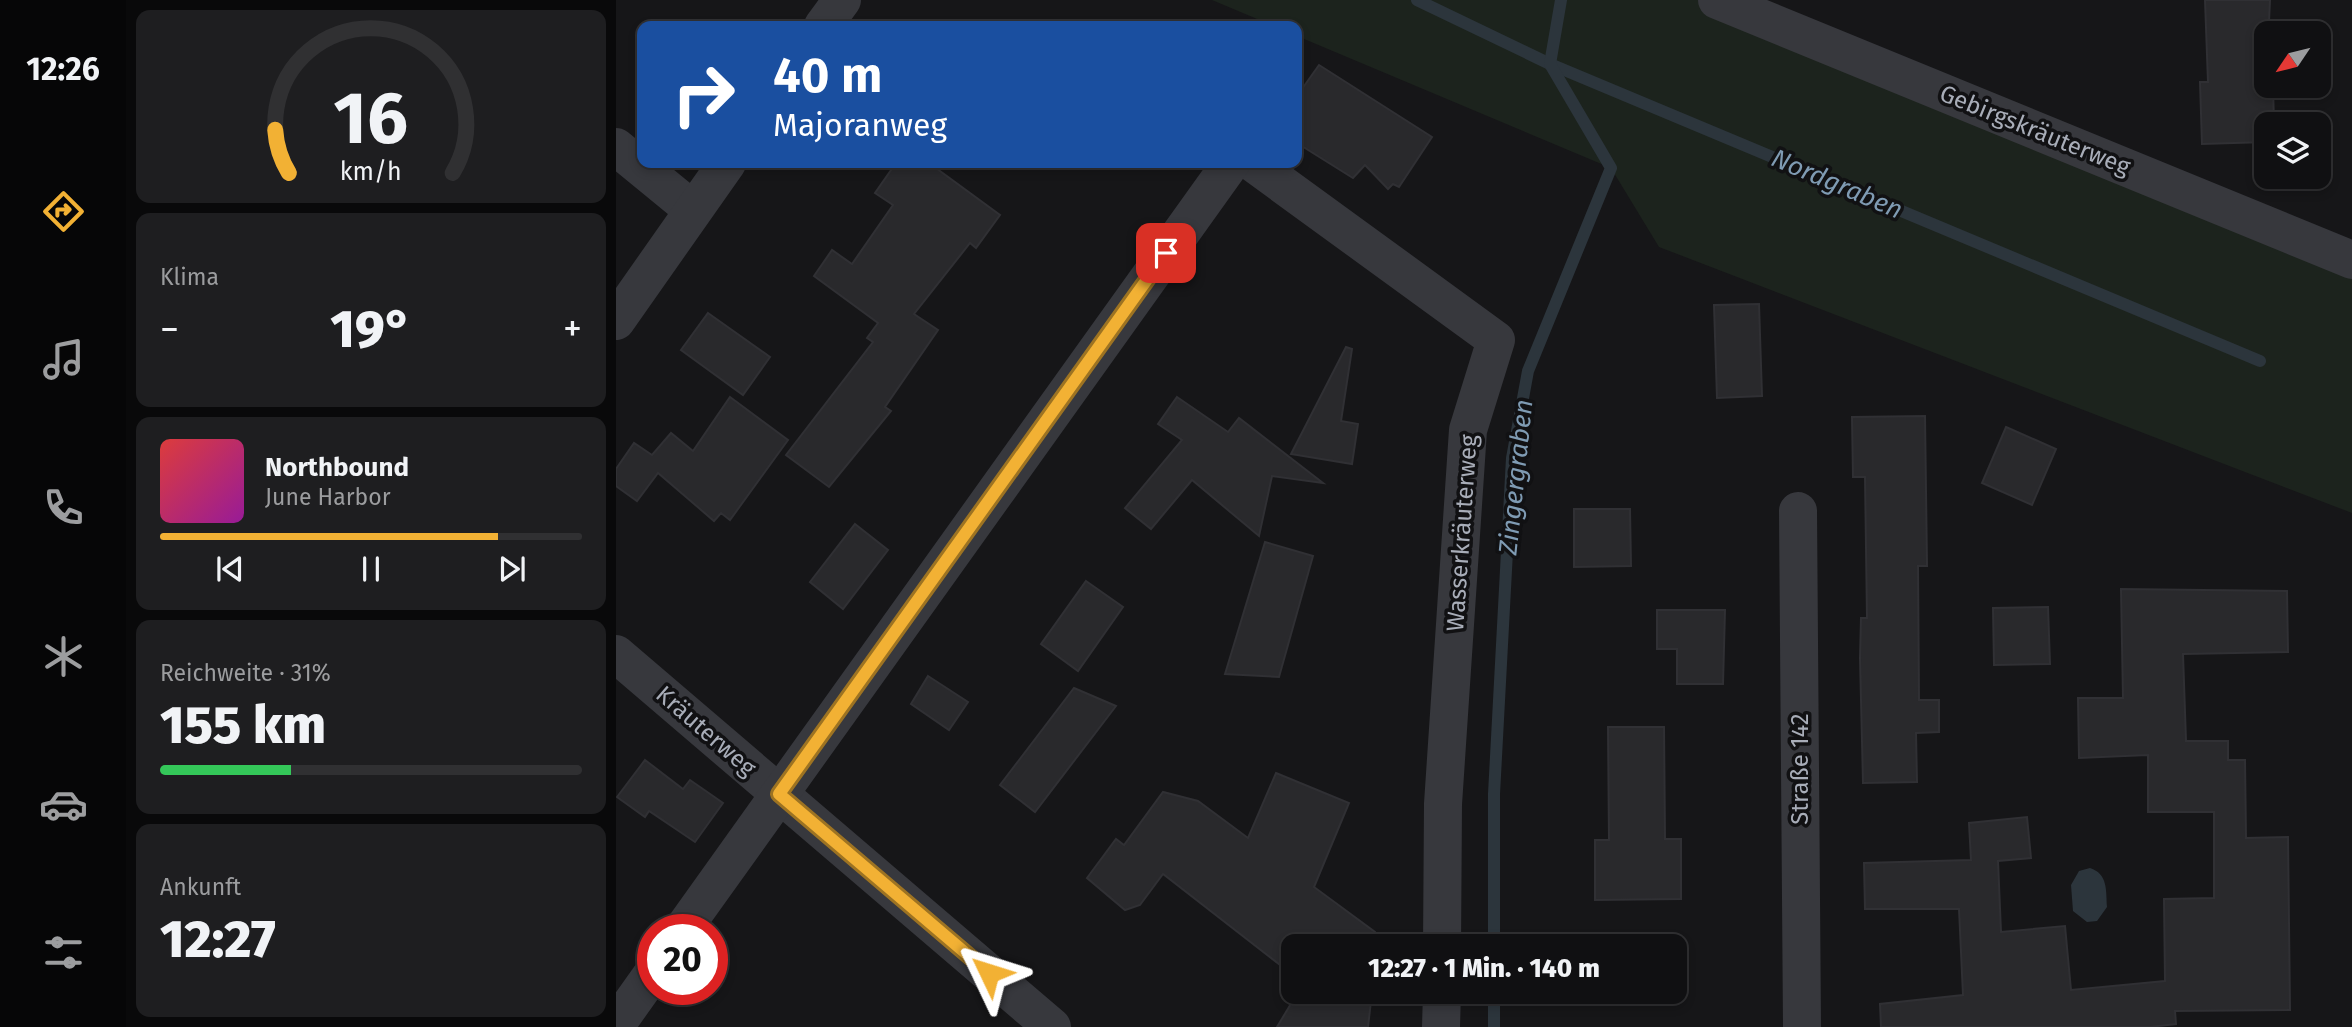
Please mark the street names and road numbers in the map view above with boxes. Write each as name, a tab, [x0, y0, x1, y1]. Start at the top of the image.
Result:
street label: Gebirgskräuterweg	[1936, 79, 2135, 181]
street label: Wasserkräuterweg	[1441, 433, 1483, 633]
street label: Kräuterweg	[650, 680, 762, 782]
street label: Straße 142	[1786, 713, 1814, 825]

